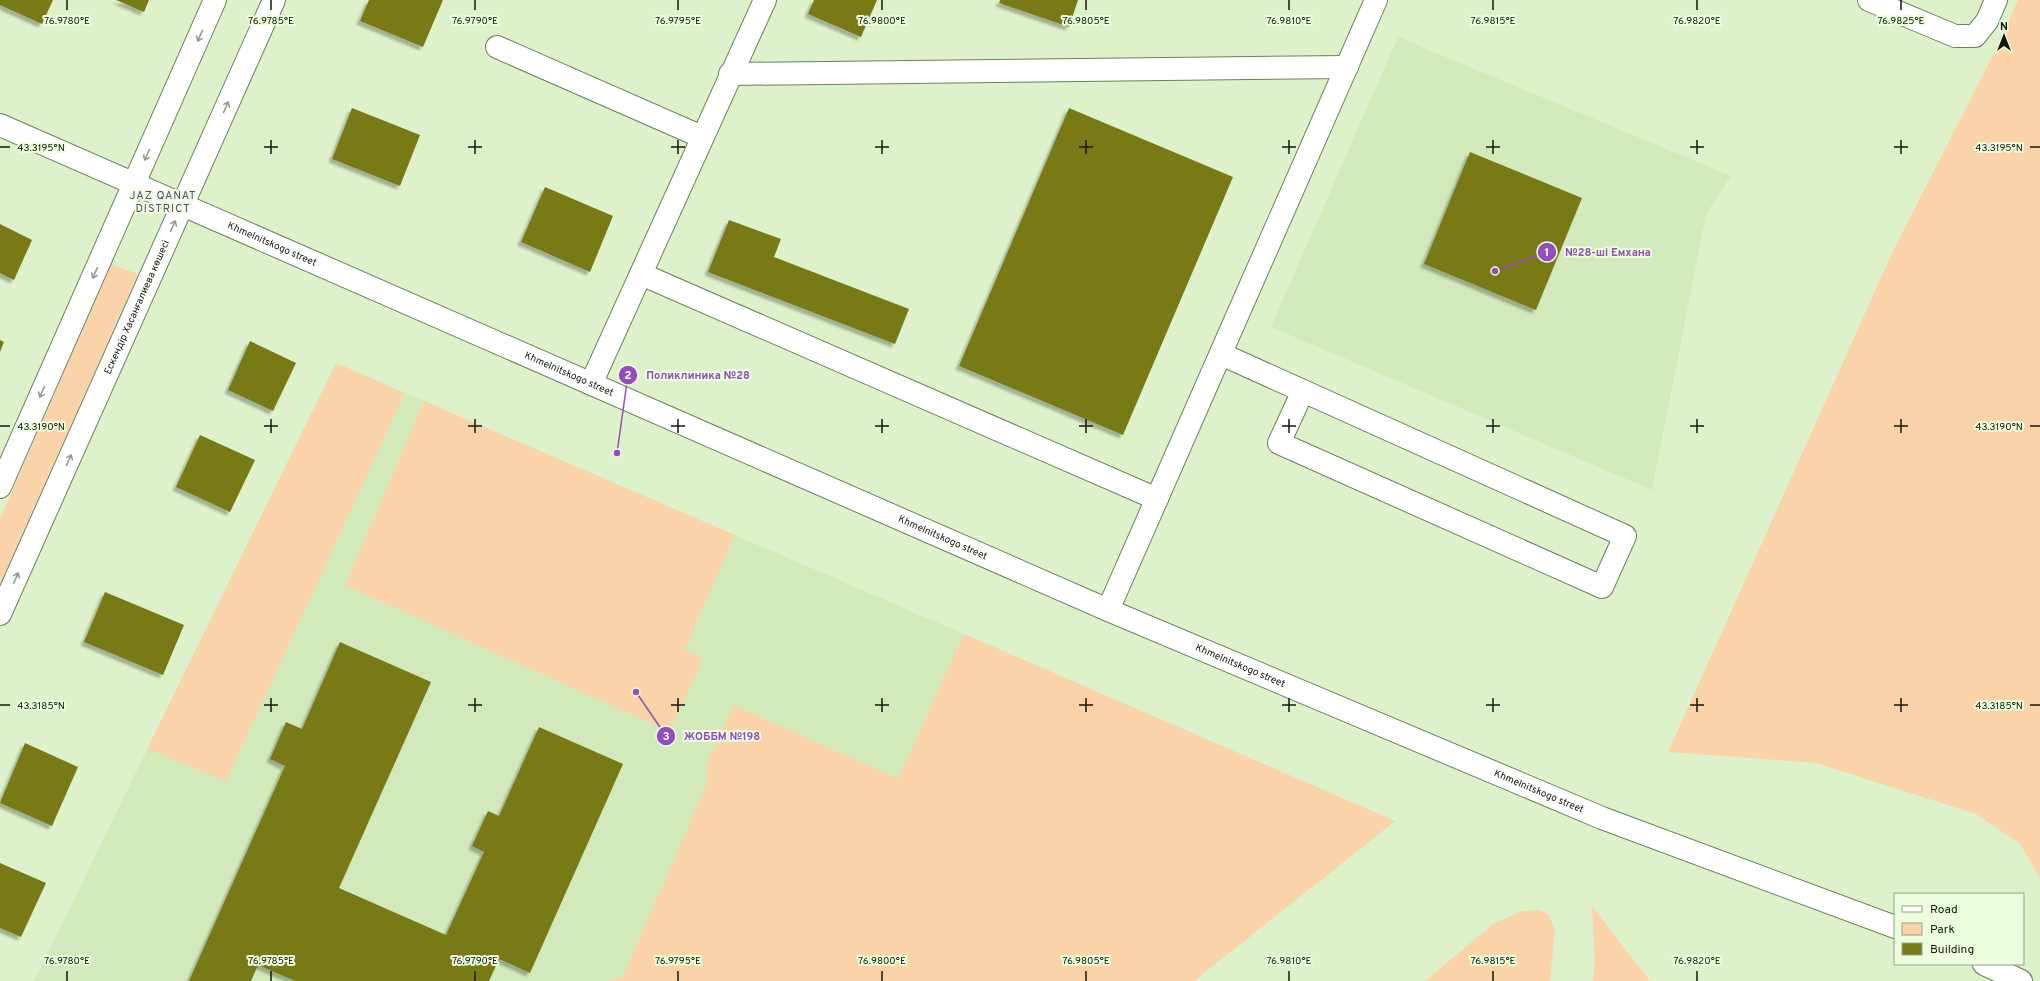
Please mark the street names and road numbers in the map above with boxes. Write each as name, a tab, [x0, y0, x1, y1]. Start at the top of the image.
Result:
street label: Khmelnitskogo street	[225, 219, 319, 269]
street label: Ескендір Хасанғалиева көшесі	[101, 238, 173, 376]
street label: Khmelnitskogo street	[522, 349, 616, 399]
street label: Khmelnitskogo street	[896, 512, 990, 563]
street label: Khmelnitskogo street	[1193, 641, 1287, 690]
street label: Khmelnitskogo street	[1492, 767, 1586, 816]

